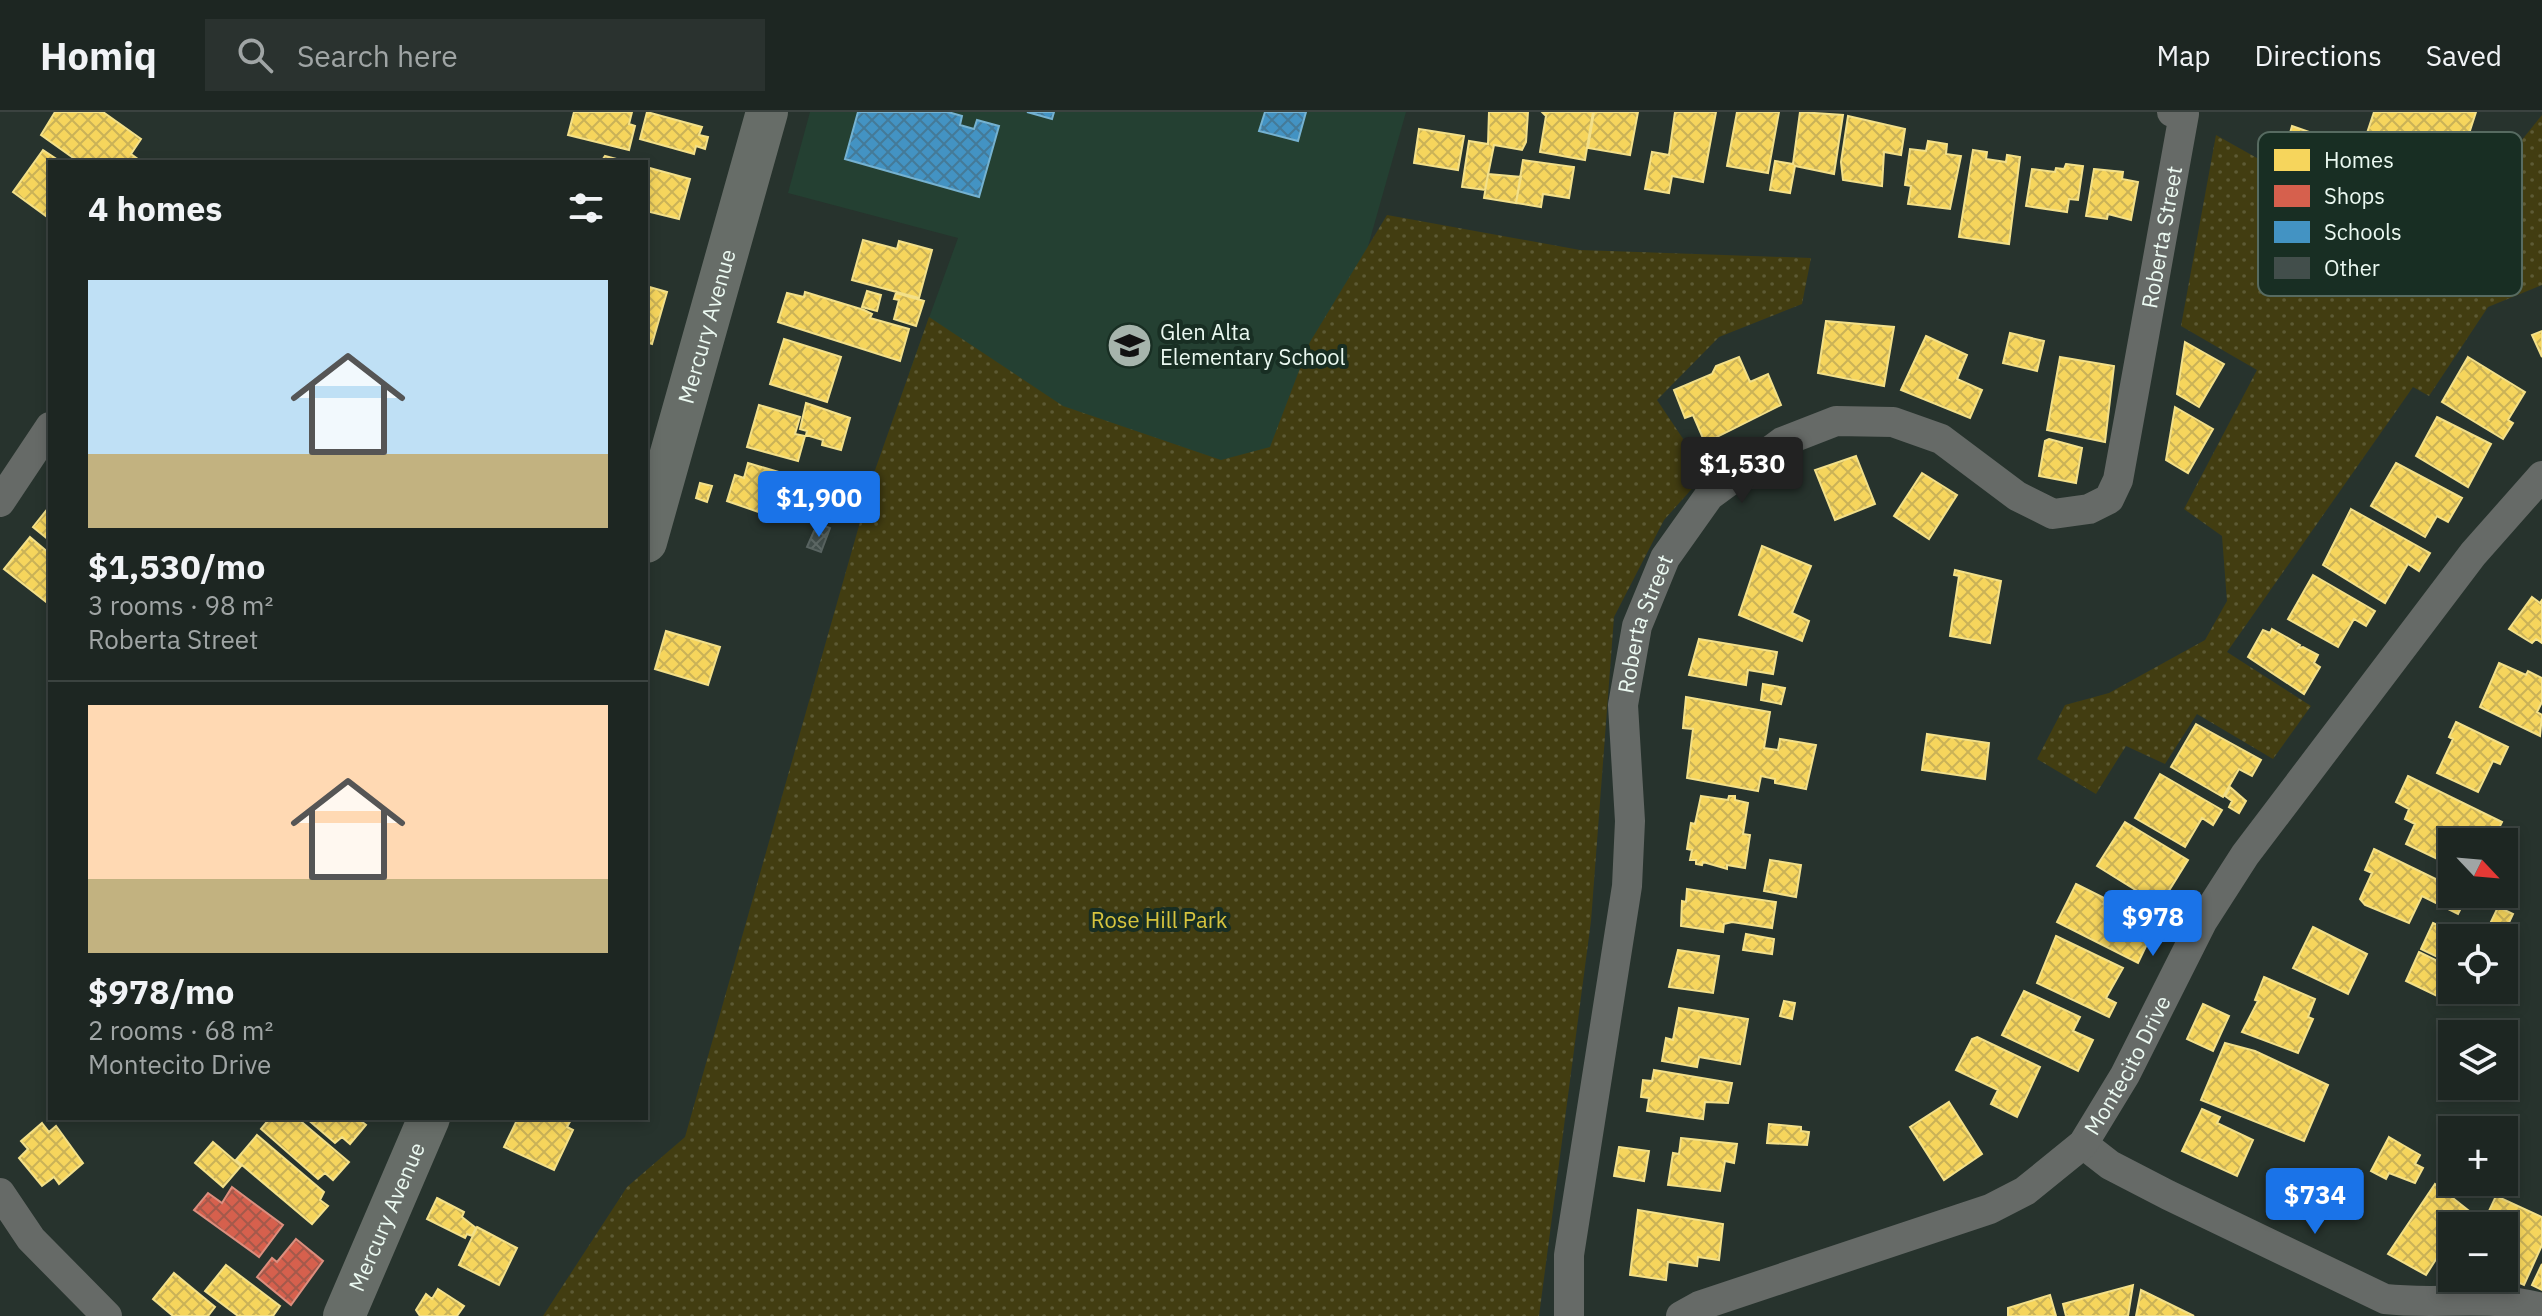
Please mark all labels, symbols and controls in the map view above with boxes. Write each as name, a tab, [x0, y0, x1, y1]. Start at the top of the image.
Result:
search box	[205, 19, 765, 91]
text: Homiq	[40, 31, 157, 80]
icon: search	[233, 33, 277, 77]
text: Search here	[297, 36, 458, 75]
text: Map	[2156, 37, 2210, 74]
text: Directions	[2254, 37, 2382, 74]
text: Saved	[2426, 37, 2502, 74]
legend	[2258, 132, 2522, 296]
text: Homes	[2324, 145, 2394, 174]
street label: Roberta Street	[2134, 164, 2188, 311]
text: Shops	[2324, 181, 2385, 210]
text: 4 homes	[88, 186, 223, 230]
icon: filters	[564, 186, 608, 230]
text: Schools	[2324, 217, 2402, 246]
street label: Mercury Avenue	[671, 246, 742, 407]
text: Other	[2324, 253, 2380, 282]
place label: Glen Alta Elementary School	[1160, 317, 1346, 371]
school or university icon: Glen Alta Elementary School	[1105, 321, 1153, 369]
icon: home	[276, 332, 420, 476]
pin: $1,530	[1677, 437, 1807, 505]
text: $1,530	[1699, 446, 1785, 480]
pin: $1,900	[754, 471, 884, 539]
text: $1,900	[776, 480, 862, 514]
text: $1,530/mo	[88, 544, 265, 588]
street label: Roberta Street	[1610, 550, 1679, 696]
text: 3 rooms · 98 m²	[88, 588, 273, 622]
text: Roberta Street	[88, 622, 258, 656]
icon: home	[276, 757, 420, 901]
north arrow	[2438, 828, 2518, 908]
map controls	[2438, 828, 2518, 1292]
pin: $978	[2106, 890, 2200, 958]
text: $978	[2122, 899, 2184, 933]
park label: Rose Hill Park	[1091, 905, 1228, 934]
button: locate	[2438, 924, 2518, 1004]
text: $978/mo	[88, 969, 235, 1013]
street label: Montecito Drive	[2077, 990, 2177, 1140]
text: 2 rooms · 68 m²	[88, 1013, 273, 1047]
button: layers	[2438, 1020, 2518, 1100]
text: Montecito Drive	[88, 1047, 271, 1081]
button: +	[2438, 1116, 2518, 1196]
street label: Mercury Avenue	[341, 1138, 431, 1296]
pin: $734	[2268, 1168, 2362, 1236]
text: $734	[2284, 1177, 2346, 1211]
button: −	[2438, 1212, 2518, 1292]

